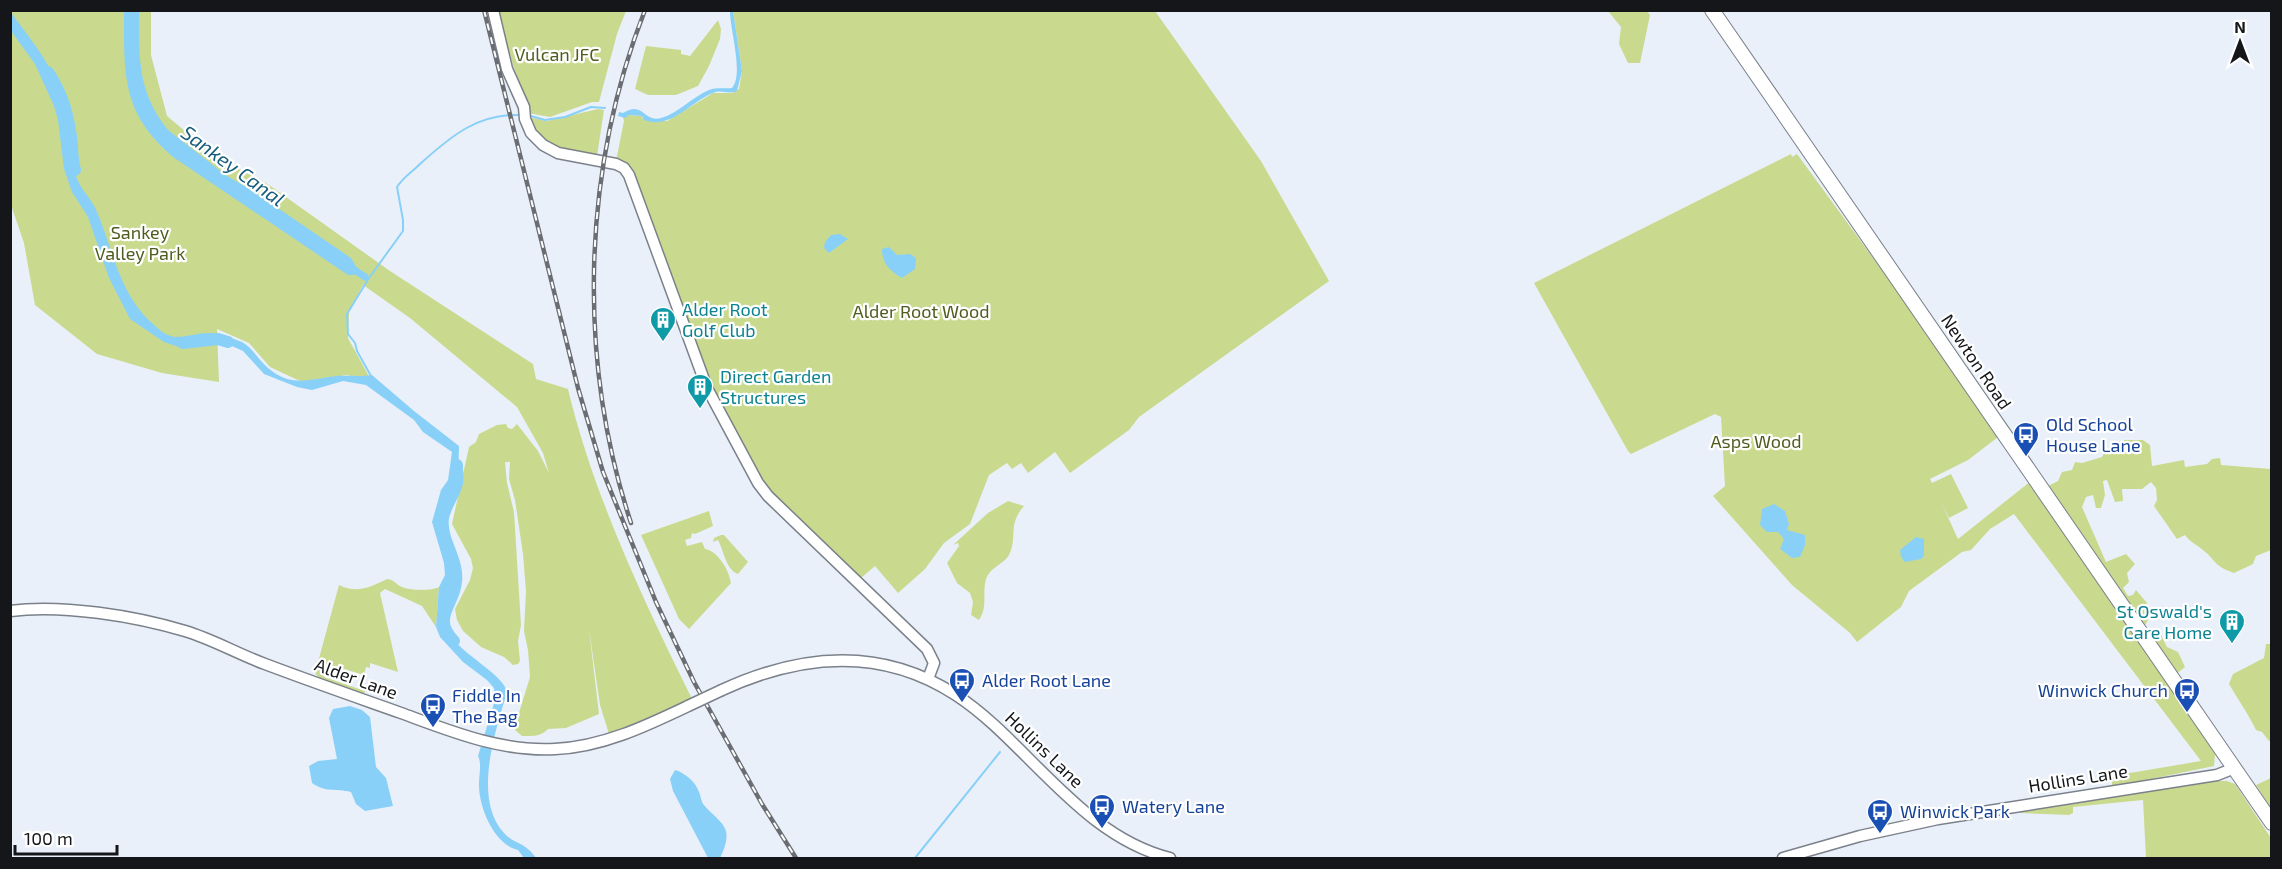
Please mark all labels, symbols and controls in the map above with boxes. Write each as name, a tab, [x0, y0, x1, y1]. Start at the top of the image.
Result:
north arrow	[2210, 12, 2270, 72]
text: N	[2234, 17, 2246, 36]
park label: Vulcan JFC	[515, 43, 599, 65]
water label: Sankey Canal	[177, 120, 290, 212]
park label: Sankey Valley Park	[95, 221, 185, 264]
place label: Alder Root Golf Club	[682, 298, 768, 341]
park label: Alder Root Wood	[853, 300, 989, 322]
building icon: Alder Root Golf Club	[648, 305, 678, 343]
street label: Newton Road	[1937, 310, 2017, 413]
place label: Direct Garden Structures	[720, 365, 831, 408]
building icon: Direct Garden Structures	[685, 372, 715, 410]
place label: Old School House Lane	[2046, 413, 2141, 456]
bus stop icon: Old School House Lane	[2011, 420, 2041, 458]
park label: Asps Wood	[1710, 430, 1802, 452]
place label: St Oswald's Care Home	[2117, 600, 2212, 643]
building icon: St Oswald's Care Home	[2217, 607, 2247, 645]
street label: Alder Lane	[312, 653, 401, 703]
bus stop icon: Alder Root Lane	[947, 666, 977, 704]
place label: Alder Root Lane	[982, 669, 1111, 691]
bus stop icon: Winwick Church	[2172, 676, 2202, 714]
place label: Winwick Church	[2038, 679, 2168, 701]
place label: Fiddle In The Bag	[452, 684, 521, 727]
bus stop icon: Fiddle In The Bag	[418, 691, 448, 729]
street label: Hollins Lane	[1001, 707, 1088, 792]
street label: Hollins Lane	[2027, 759, 2129, 797]
bus stop icon: Watery Lane	[1087, 792, 1117, 830]
place label: Watery Lane	[1122, 795, 1225, 817]
bus stop icon: Winwick Park	[1865, 797, 1895, 835]
place label: Winwick Park	[1900, 800, 2010, 822]
scale bar	[15, 818, 117, 856]
text: 100 m	[24, 827, 73, 849]

